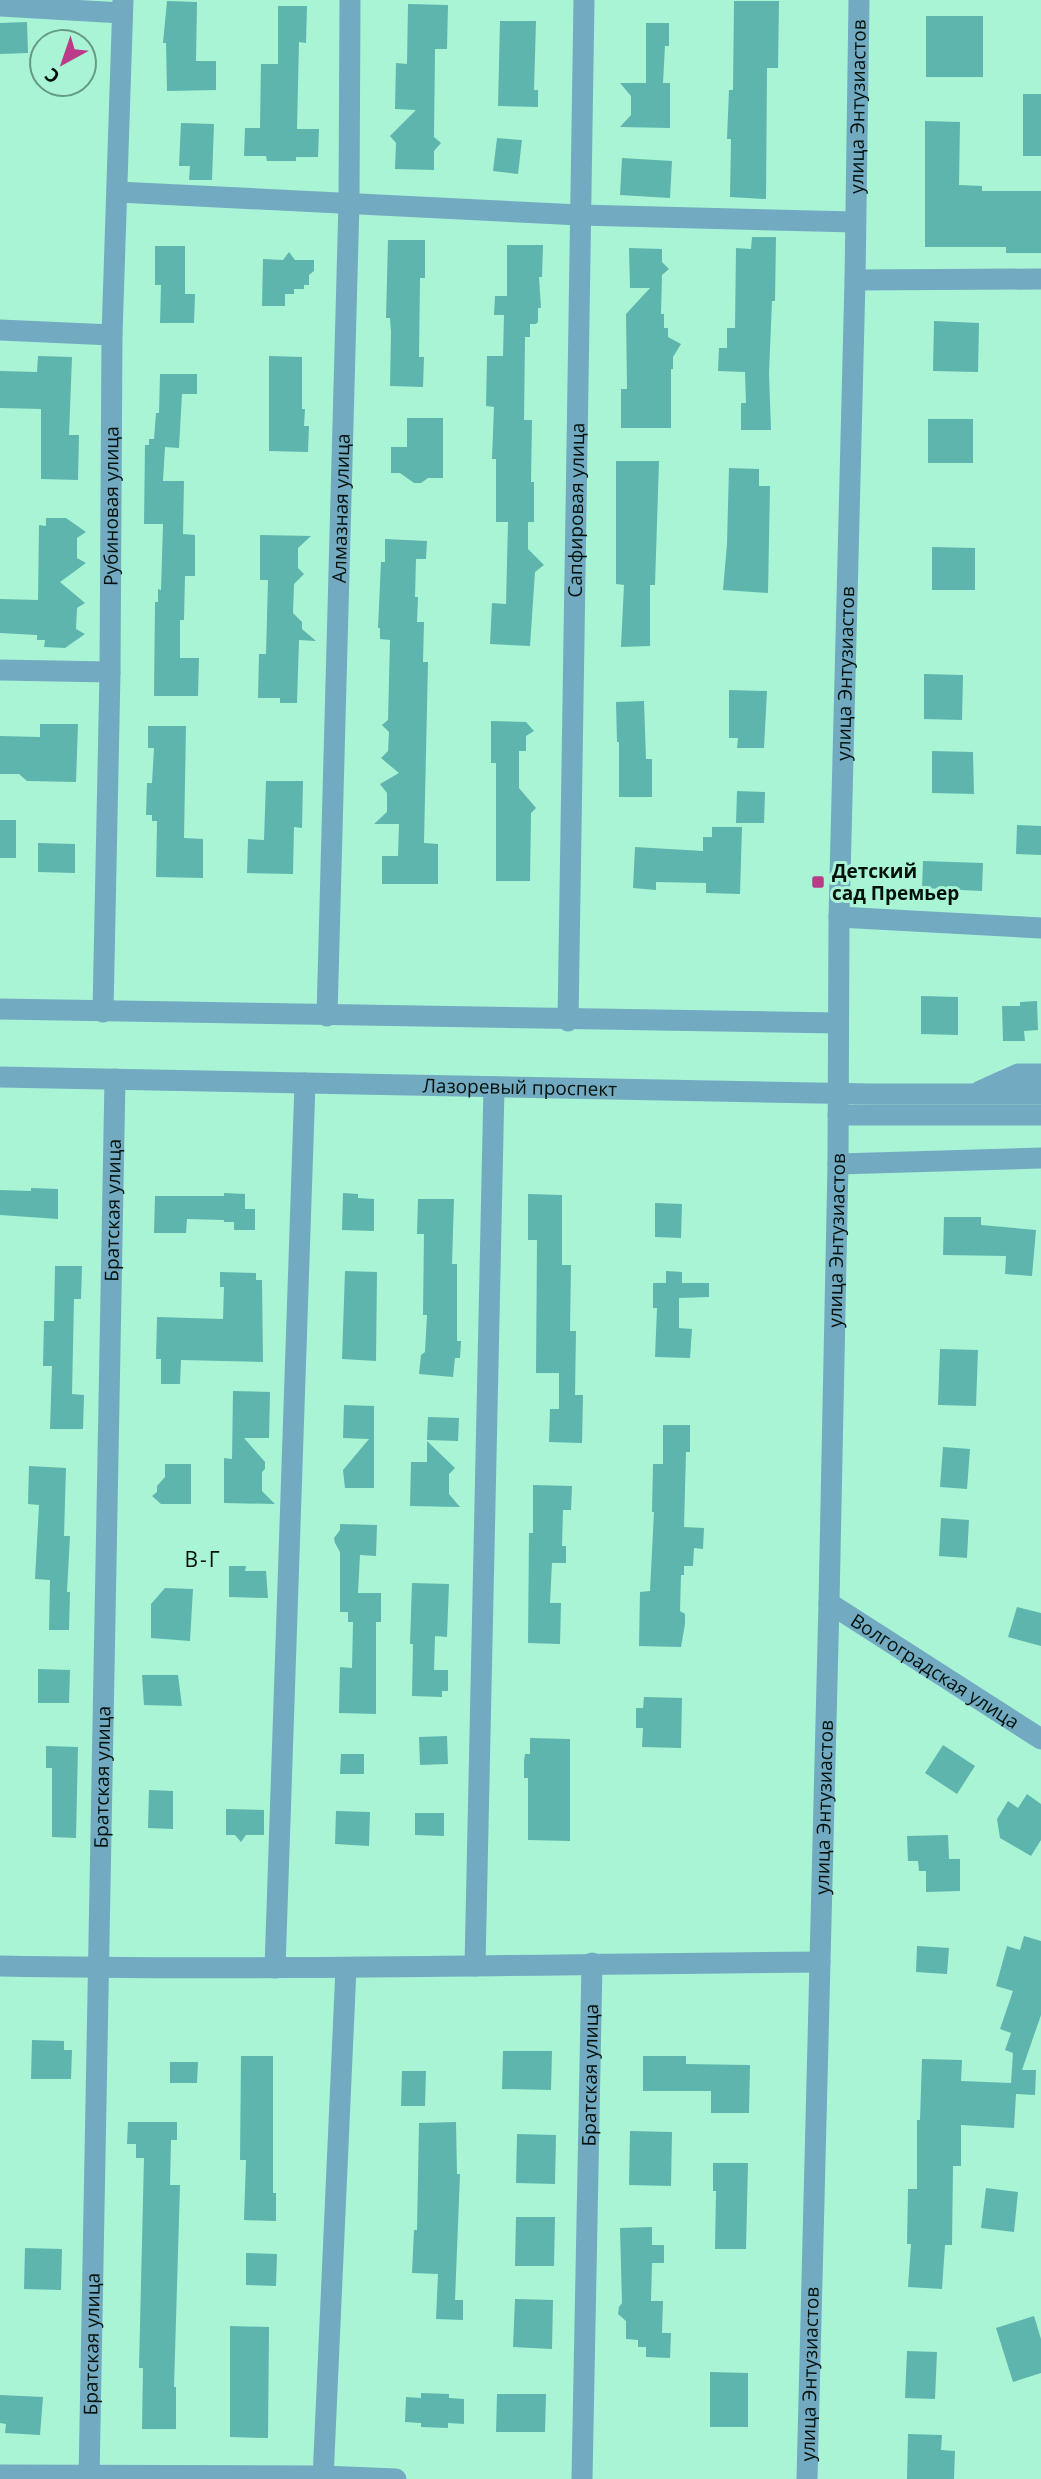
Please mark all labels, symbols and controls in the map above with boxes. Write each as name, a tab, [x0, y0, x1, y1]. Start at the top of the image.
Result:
street label: улица Энтузиастов	[843, 19, 872, 194]
north arrow	[28, 28, 98, 98]
text: С	[39, 62, 65, 90]
street label: Сапфировая улица	[562, 422, 590, 598]
street label: Рубиновая улица	[98, 426, 124, 586]
street label: Алмазная улица	[326, 433, 356, 583]
street label: улица Энтузиастов	[830, 586, 860, 761]
place label: Детский сад Премьер	[832, 858, 959, 906]
marker: Детский сад Премьер	[810, 874, 826, 890]
street label: Лазоревый проспект	[422, 1072, 617, 1102]
street label: Братская улица	[98, 1139, 127, 1282]
street label: улица Энтузиастов	[822, 1153, 851, 1328]
district label: В-Г	[184, 1545, 222, 1573]
street label: Волгоградская улица	[846, 1607, 1024, 1735]
street label: Братская улица	[88, 1706, 116, 1849]
street label: улица Энтузиастов	[809, 1719, 839, 1895]
street label: Братская улица	[575, 2003, 604, 2147]
street label: Братская улица	[77, 2272, 106, 2416]
street label: улица Энтузиастов	[794, 2286, 825, 2462]

